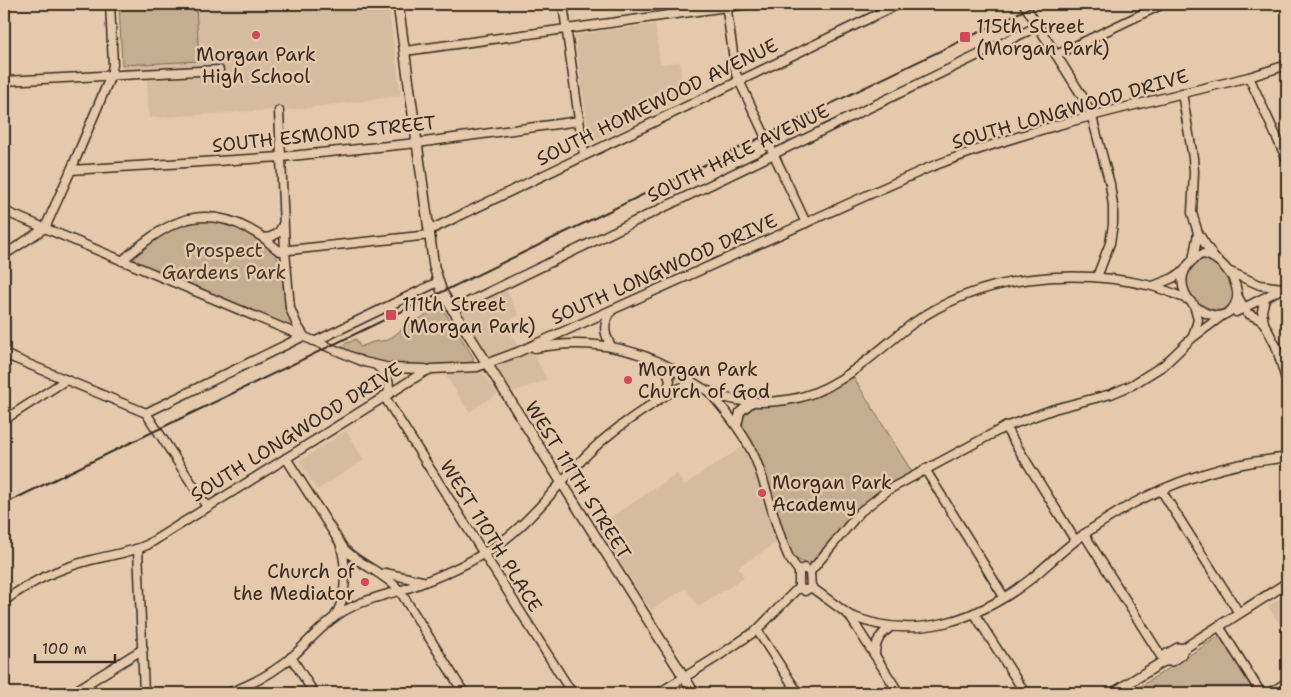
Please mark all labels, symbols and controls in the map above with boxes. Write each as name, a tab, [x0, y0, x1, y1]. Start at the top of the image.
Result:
place label: 115th Street (Morgan Park)	[976, 14, 1109, 61]
marker: Morgan Park High School	[250, 29, 262, 41]
marker: 115th Street (Morgan Park)	[958, 30, 972, 44]
street label: SOUTH HOMEWOOD AVENUE	[532, 32, 782, 171]
place label: Morgan Park High School	[196, 42, 316, 89]
street label: SOUTH LONGWOOD DRIVE	[949, 63, 1191, 155]
street label: SOUTH HALE AVENUE	[643, 98, 833, 208]
street label: SOUTH ESMOND STREET	[211, 110, 437, 158]
street label: SOUTH LONGWOOD DRIVE	[547, 208, 781, 330]
park label: Prospect Gardens Park	[162, 238, 286, 285]
place label: 111th Street (Morgan Park)	[402, 292, 535, 339]
marker: 111th Street (Morgan Park)	[384, 308, 398, 322]
street label: SOUTH LONGWOOD DRIVE	[185, 356, 407, 508]
place label: Morgan Park Church of God	[638, 357, 770, 404]
marker: Morgan Park Church of God	[622, 374, 634, 386]
street label: WEST 111TH STREET	[519, 396, 637, 564]
street label: WEST 110TH PLACE	[434, 455, 548, 617]
place label: Morgan Park Academy	[772, 470, 892, 517]
marker: Morgan Park Academy	[756, 487, 768, 499]
place label: Church of the Mediator	[233, 559, 356, 606]
marker: Church of the Mediator	[359, 576, 371, 588]
scale bar	[35, 632, 115, 664]
text: 100 m	[42, 639, 87, 659]

